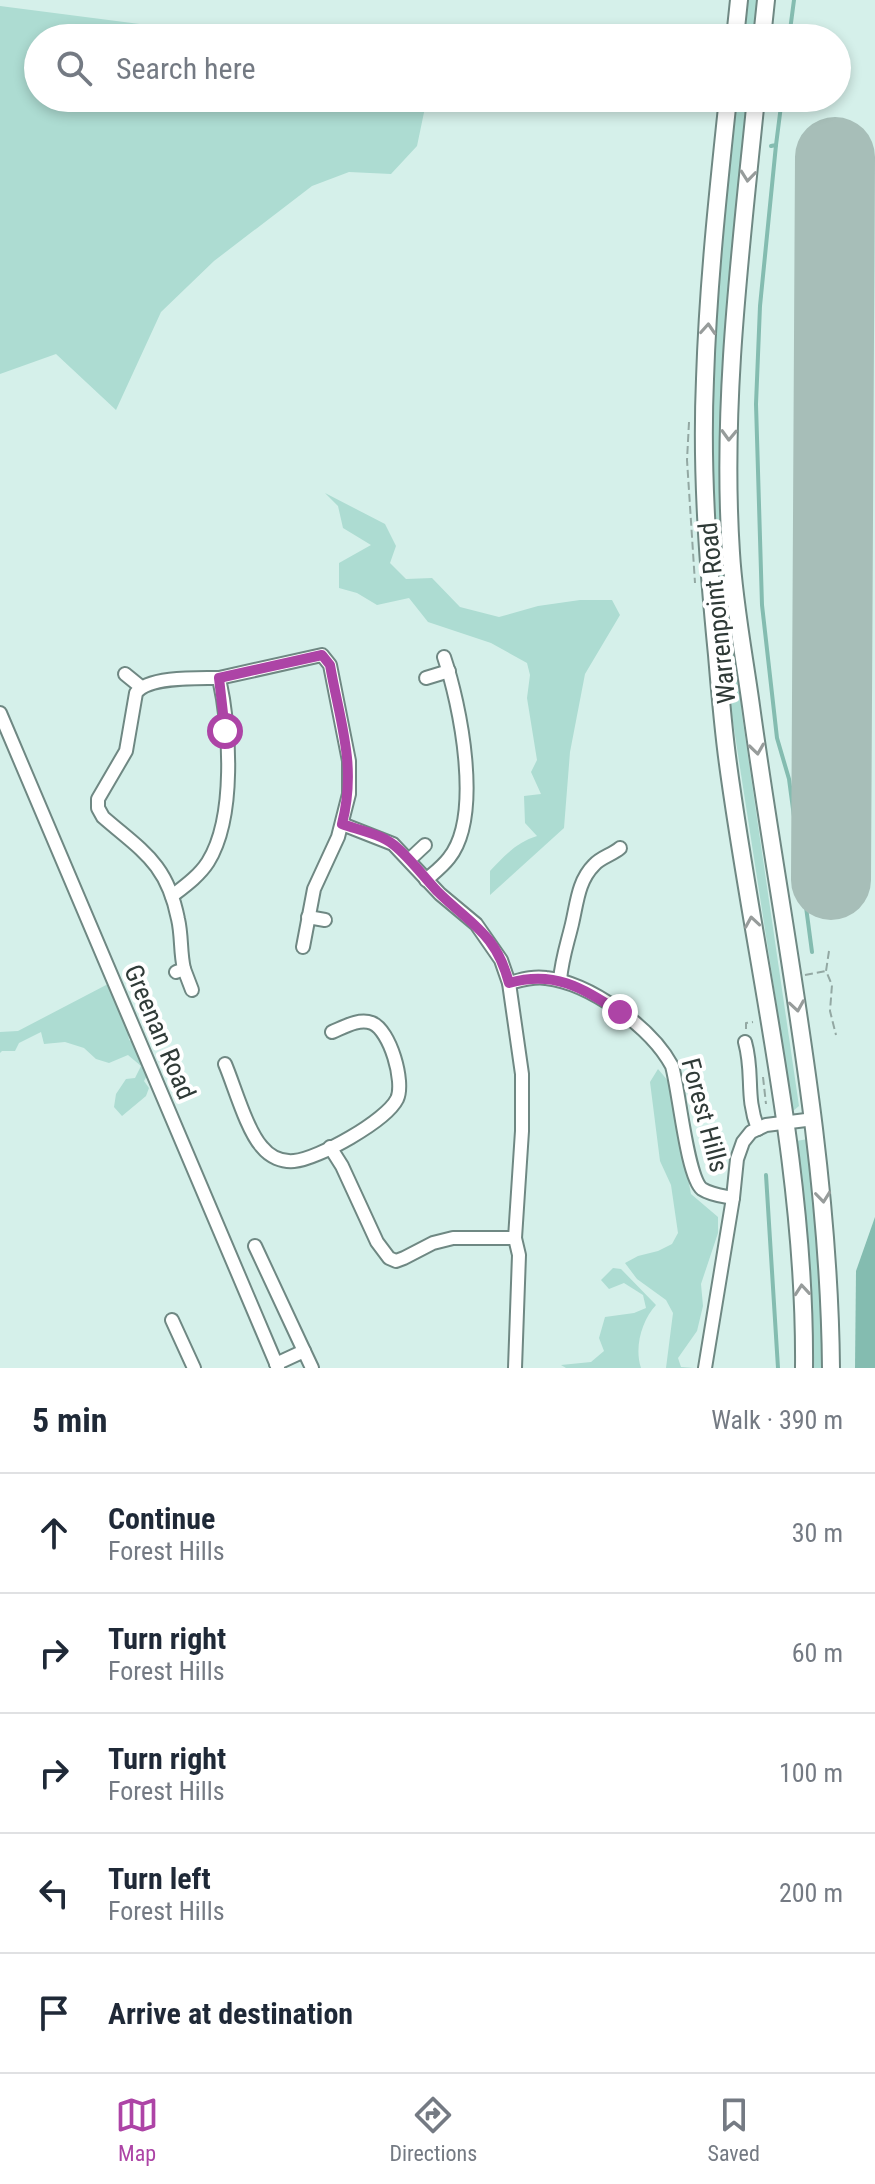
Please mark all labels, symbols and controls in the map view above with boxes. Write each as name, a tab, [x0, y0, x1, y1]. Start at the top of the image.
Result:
search box	[24, 24, 851, 112]
icon: search	[52, 46, 96, 90]
text: Search here	[116, 51, 256, 86]
one-way arrow	[740, 170, 757, 183]
one-way arrow	[699, 322, 716, 335]
one-way arrow	[721, 429, 738, 442]
street label: Warrenpoint Road	[693, 521, 741, 705]
route start	[207, 713, 243, 749]
one-way arrow	[748, 742, 765, 756]
one-way arrow	[744, 915, 761, 929]
street label: Greenan Road	[118, 960, 202, 1104]
route end	[602, 994, 638, 1030]
one-way arrow	[788, 999, 805, 1013]
street label: Forest Hills	[675, 1055, 735, 1175]
one-way arrow	[814, 1191, 831, 1204]
one-way arrow	[794, 1283, 811, 1296]
text: 5 min	[32, 1400, 108, 1440]
text: Walk · 390 m	[711, 1405, 843, 1435]
text: Continue	[108, 1501, 215, 1536]
icon: ahead	[32, 1511, 76, 1555]
text: 30 m	[792, 1518, 843, 1548]
text: Forest Hills	[108, 1536, 225, 1566]
text: Turn right	[108, 1621, 226, 1656]
icon: right	[32, 1631, 76, 1675]
text: 60 m	[792, 1638, 843, 1668]
text: Forest Hills	[108, 1656, 225, 1686]
text: Turn right	[108, 1741, 226, 1776]
icon: right	[32, 1751, 76, 1795]
text: 100 m	[779, 1758, 843, 1788]
text: Forest Hills	[108, 1776, 225, 1806]
text: Turn left	[108, 1861, 211, 1896]
icon: left	[32, 1871, 76, 1915]
text: 200 m	[779, 1878, 843, 1908]
text: Forest Hills	[108, 1896, 225, 1926]
icon: arrive	[32, 1991, 76, 2035]
text: Arrive at destination	[108, 1996, 353, 2031]
tab: Map	[115, 2093, 159, 2166]
tab: Directions	[389, 2093, 477, 2166]
tab: Saved	[708, 2093, 760, 2166]

